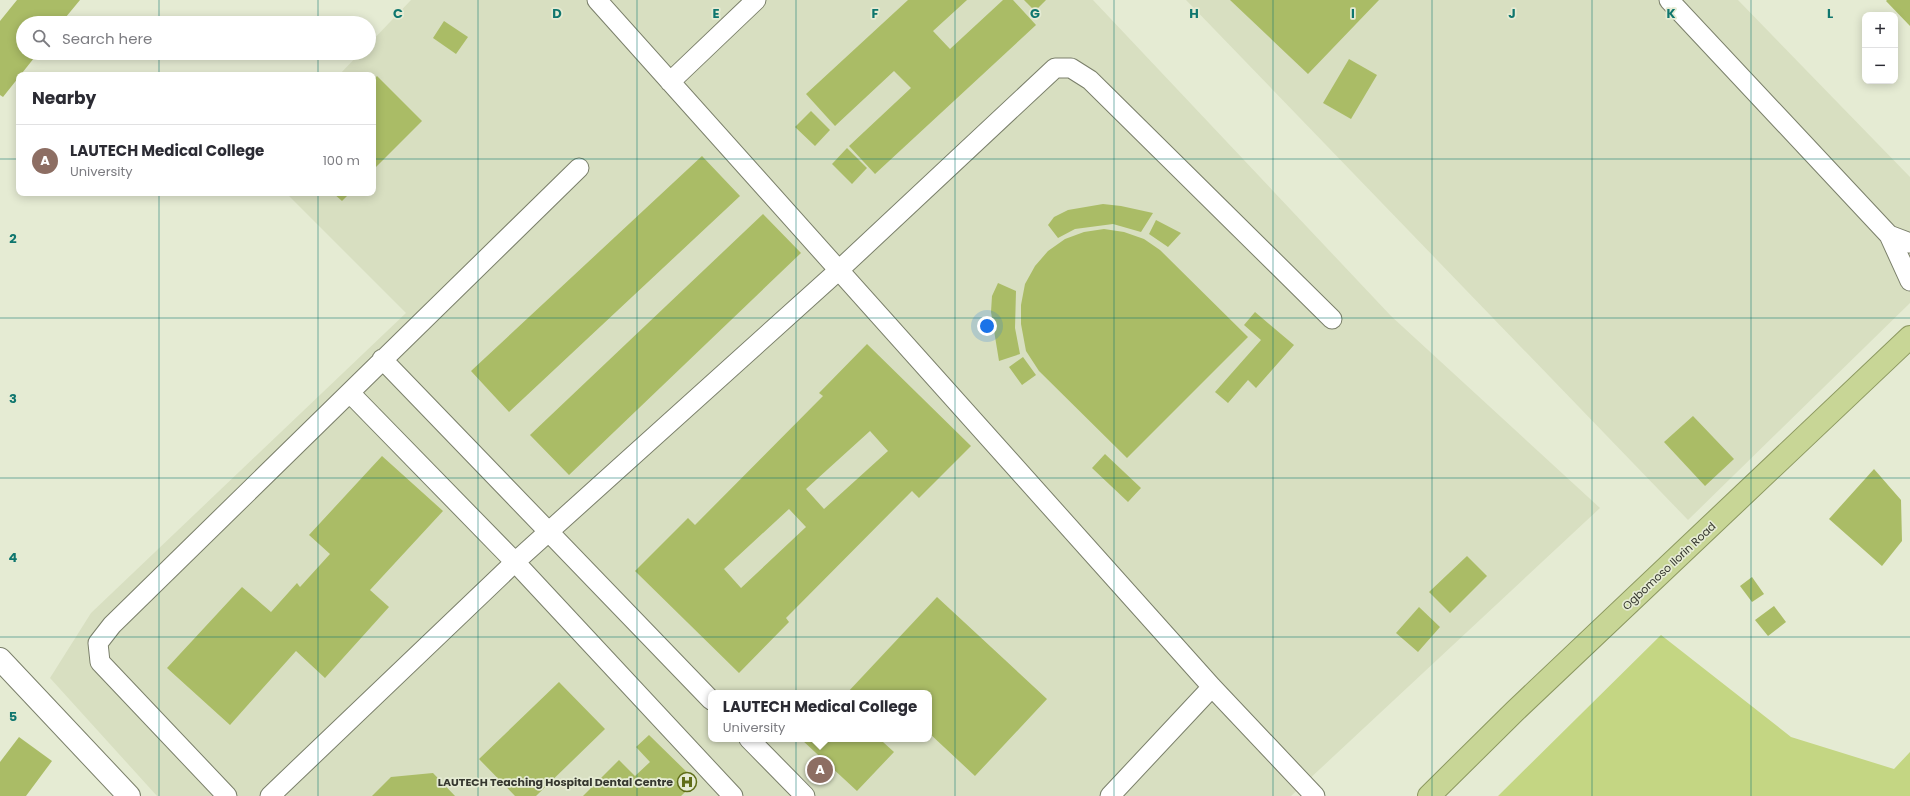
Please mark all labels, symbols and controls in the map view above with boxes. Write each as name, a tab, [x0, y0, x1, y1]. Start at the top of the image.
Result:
text: C	[393, 4, 403, 23]
text: D	[552, 4, 562, 23]
text: E	[712, 4, 720, 23]
text: F	[871, 4, 879, 23]
text: G	[1030, 4, 1040, 23]
text: H	[1189, 4, 1199, 23]
text: I	[1351, 4, 1355, 23]
text: J	[1508, 4, 1516, 23]
text: K	[1666, 4, 1676, 23]
text: L	[1827, 4, 1833, 23]
map controls	[1862, 12, 1898, 84]
button: +	[1862, 12, 1898, 48]
search box	[16, 16, 376, 60]
icon: search	[30, 27, 52, 49]
text: Search here	[62, 28, 152, 49]
button: −	[1862, 48, 1898, 84]
text: Nearby	[32, 86, 96, 110]
text: LAUTECH Medical College	[70, 140, 264, 161]
text: A	[40, 151, 50, 170]
text: 100 m	[323, 151, 360, 170]
text: University	[70, 162, 133, 181]
text: 2	[9, 229, 17, 248]
your location	[977, 316, 997, 336]
text: 3	[9, 389, 17, 408]
street label: Ogbomoso Ilorin Road	[1619, 518, 1719, 614]
text: 4	[9, 548, 18, 567]
popup	[708, 690, 932, 742]
text: LAUTECH Medical College	[723, 696, 917, 717]
text: 5	[9, 707, 17, 726]
text: University	[723, 718, 785, 737]
pin: A	[807, 755, 833, 785]
hospital icon: LAUTECH Teaching Hospital Dental Centre	[676, 771, 698, 793]
place label: LAUTECH Teaching Hospital Dental Centre	[438, 774, 673, 790]

